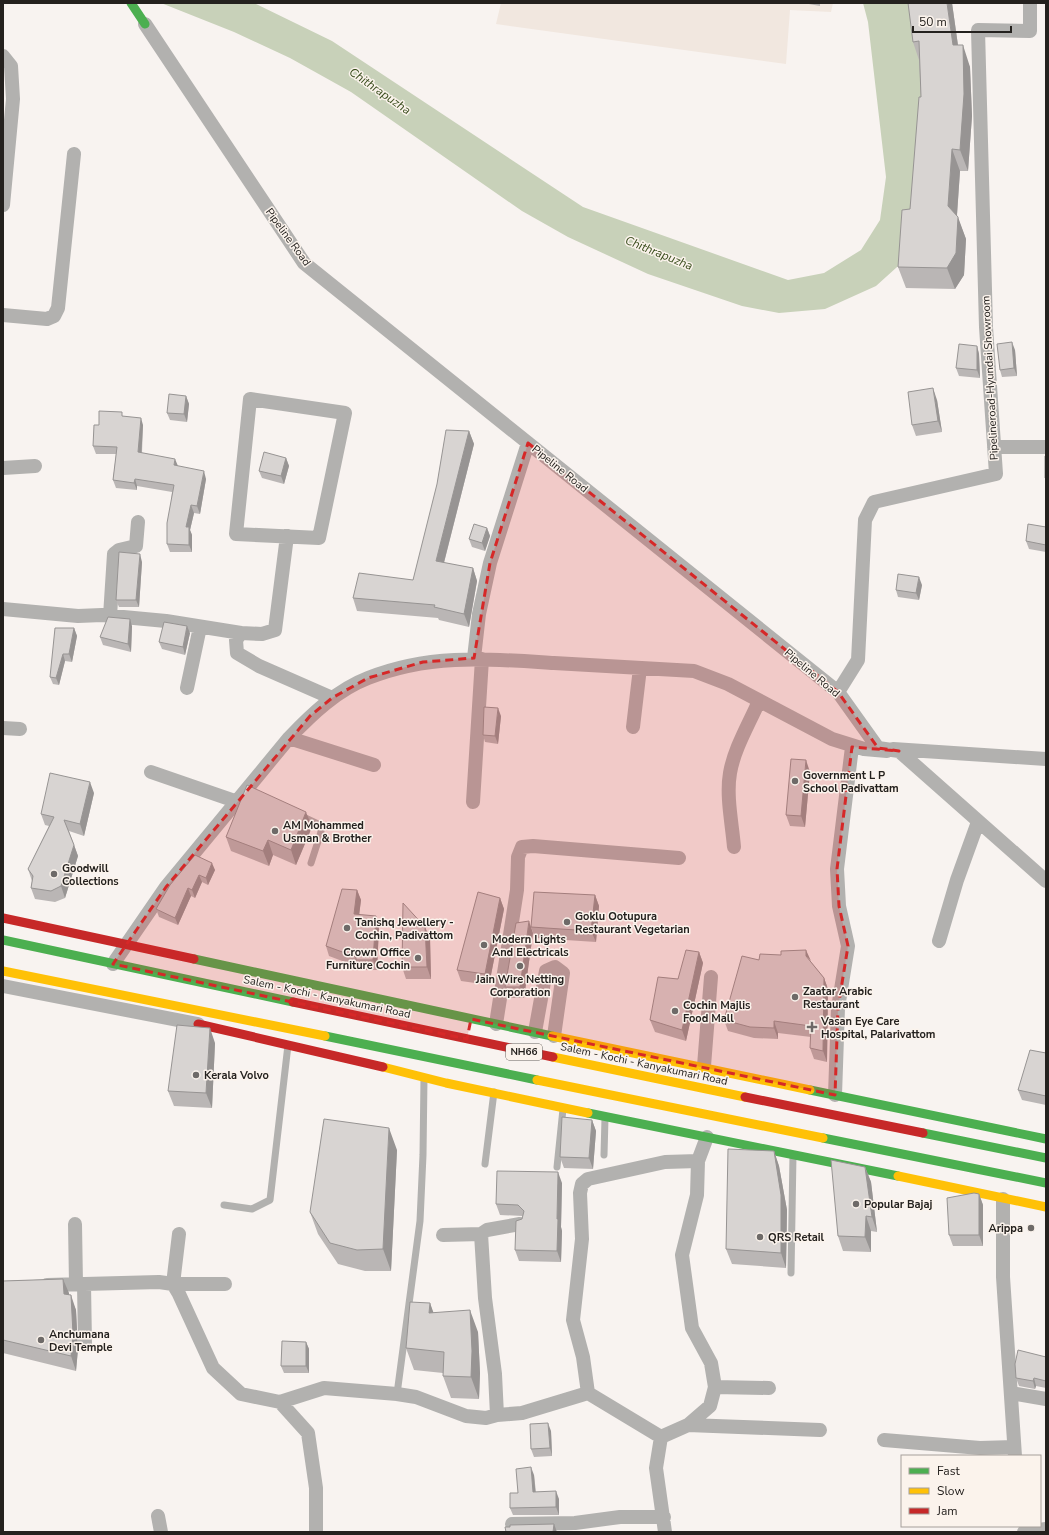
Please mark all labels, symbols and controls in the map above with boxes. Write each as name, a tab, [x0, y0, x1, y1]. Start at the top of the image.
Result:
scale bar	[913, 8, 1011, 34]
text: 50 m	[919, 14, 947, 30]
water label: Chithrapuzha	[346, 64, 414, 118]
street label: Pipeline Road	[262, 205, 314, 269]
water label: Chithrapuzha	[623, 232, 695, 274]
street label: Pipelineroad-Hyundai Showroom	[978, 295, 1002, 461]
street label: Pipeline Road	[529, 442, 591, 496]
street label: Pipeline Road	[781, 645, 843, 701]
place label: Government L P School Padivattam	[803, 768, 899, 796]
marker: Government L P School Padivattam	[790, 776, 800, 786]
place label: AM Mohammed Usman & Brother	[283, 818, 372, 846]
marker: AM Mohammed Usman & Brother	[270, 826, 280, 836]
place label: Goodwill Collections	[62, 861, 119, 889]
marker: Goodwill Collections	[49, 869, 59, 879]
place label: Goklu Ootupura Restaurant Vegetarian	[575, 909, 690, 937]
place label: Tanishq Jewellery - Cochin, Padivattom	[355, 915, 454, 943]
marker: Goklu Ootupura Restaurant Vegetarian	[562, 917, 572, 927]
marker: Tanishq Jewellery - Cochin, Padivattom	[342, 923, 352, 933]
place label: Modern Lights And Electricals	[492, 932, 569, 960]
marker: Modern Lights And Electricals	[479, 940, 489, 950]
place label: Crown Office Furniture Cochin	[326, 945, 410, 973]
marker: Crown Office Furniture Cochin	[413, 953, 423, 963]
marker: Jain Wire Netting Corporation	[515, 961, 525, 971]
street label: Salem - Kochi - Kanyakumari Road	[242, 972, 412, 1022]
place label: Jain Wire Netting Corporation	[475, 972, 564, 1000]
place label: Zaatar Arabic Restaurant	[803, 984, 873, 1012]
marker: Zaatar Arabic Restaurant	[790, 992, 800, 1002]
place label: Cochin Majlis Food Mall	[683, 998, 750, 1026]
marker: Cochin Majlis Food Mall	[670, 1006, 680, 1016]
place label: Vasan Eye Care Hospital, Palarivattom	[820, 1014, 936, 1042]
marker: Vasan Eye Care Hospital, Palarivattom	[806, 1021, 818, 1033]
street label: Salem - Kochi - Kanyakumari Road	[559, 1039, 729, 1089]
road number: NH66	[506, 1044, 542, 1060]
place label: Kerala Volvo	[204, 1068, 269, 1083]
marker: Kerala Volvo	[191, 1070, 201, 1080]
place label: Popular Bajaj	[864, 1197, 932, 1212]
marker: Popular Bajaj	[851, 1199, 861, 1209]
place label: Arippa	[988, 1221, 1023, 1236]
marker: Arippa	[1026, 1223, 1036, 1233]
place label: QRS Retail	[768, 1230, 824, 1245]
marker: QRS Retail	[755, 1232, 765, 1242]
place label: Anchumana Devi Temple	[49, 1327, 112, 1355]
marker: Anchumana Devi Temple	[36, 1335, 46, 1345]
legend	[901, 1455, 1041, 1527]
text: Fast	[937, 1463, 960, 1479]
text: Slow	[937, 1483, 965, 1499]
text: Jam	[936, 1503, 958, 1519]

